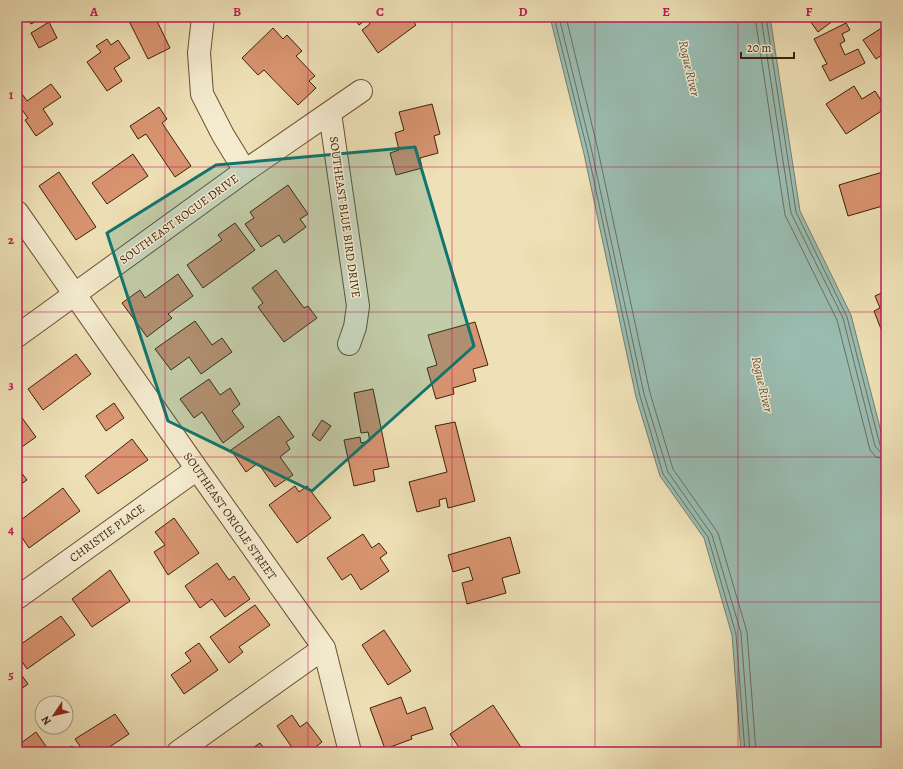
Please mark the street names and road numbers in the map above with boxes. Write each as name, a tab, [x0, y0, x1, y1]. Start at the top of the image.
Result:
street label: SOUTHEAST BLUE BIRD DRIVE	[326, 135, 364, 299]
street label: SOUTHEAST ROGUE DRIVE	[116, 170, 242, 268]
street label: SOUTHEAST ORIOLE STREET	[180, 449, 281, 583]
street label: CHRISTIE PLACE	[66, 500, 148, 566]

